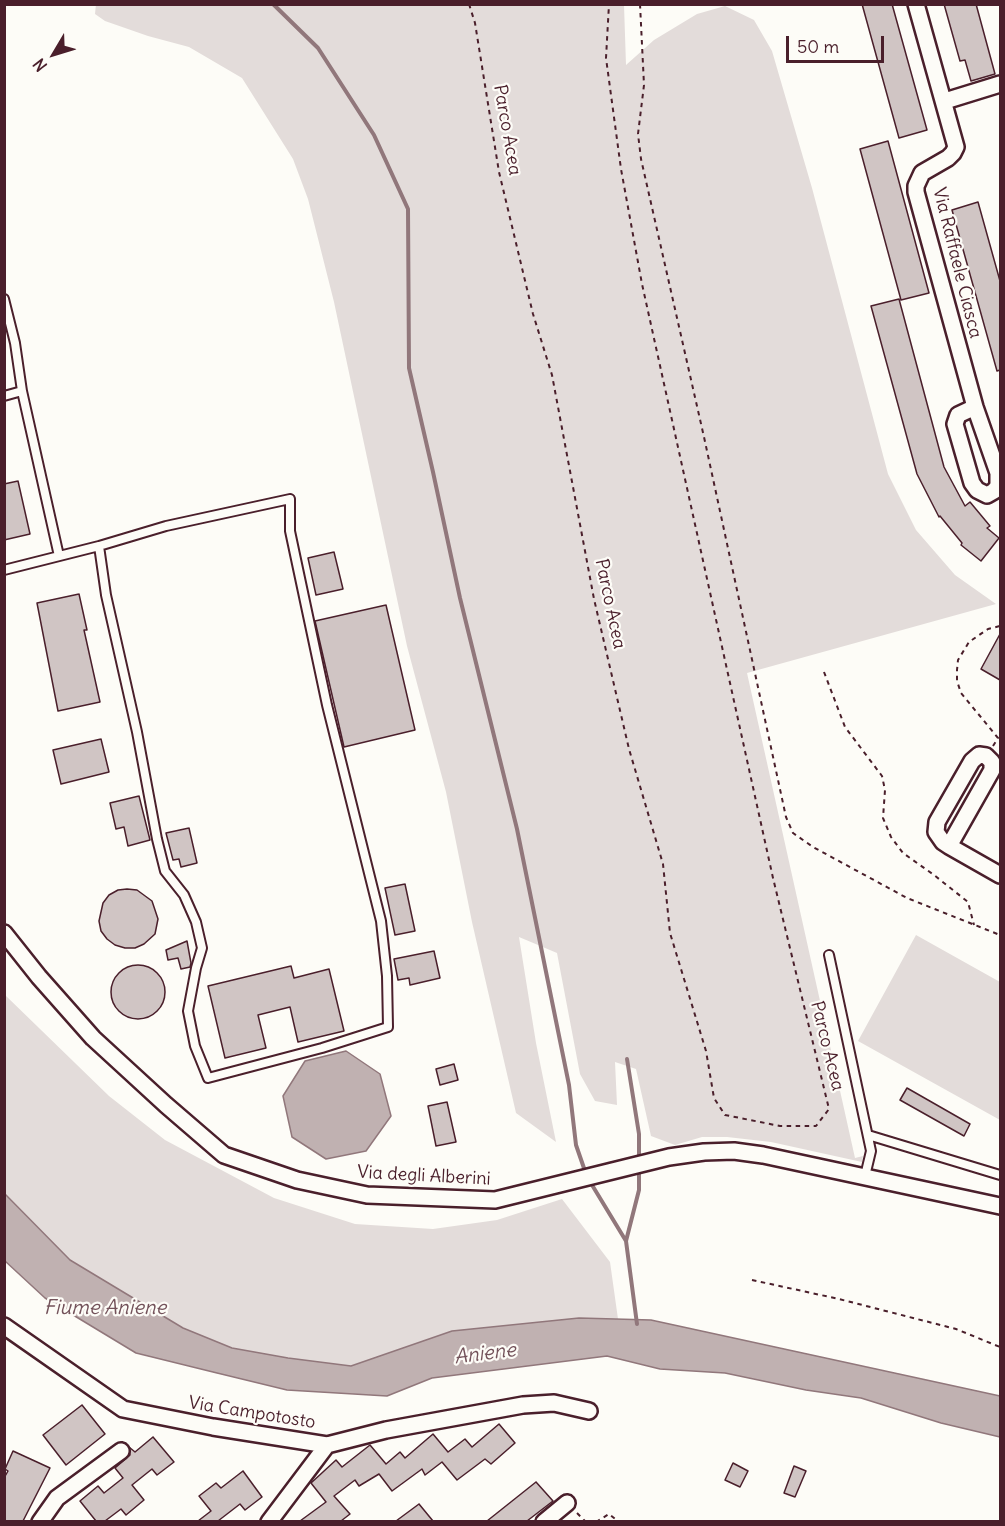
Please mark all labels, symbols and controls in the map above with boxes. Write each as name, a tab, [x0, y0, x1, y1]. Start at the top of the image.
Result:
north arrow	[24, 24, 84, 84]
scale bar	[789, 24, 886, 62]
text: 50 m	[797, 35, 839, 58]
text: N	[29, 55, 51, 76]
street label: Parco Acea	[488, 83, 526, 177]
street label: Via Raffaele Ciasca	[928, 185, 986, 341]
street label: Parco Acea	[590, 557, 630, 651]
street label: Parco Acea	[805, 999, 849, 1093]
street label: Via degli Alberini	[357, 1162, 491, 1190]
water label: Fiume Aniene	[44, 1296, 166, 1320]
water label: Aniene	[453, 1338, 517, 1370]
street label: Via Campotosto	[187, 1392, 317, 1434]

